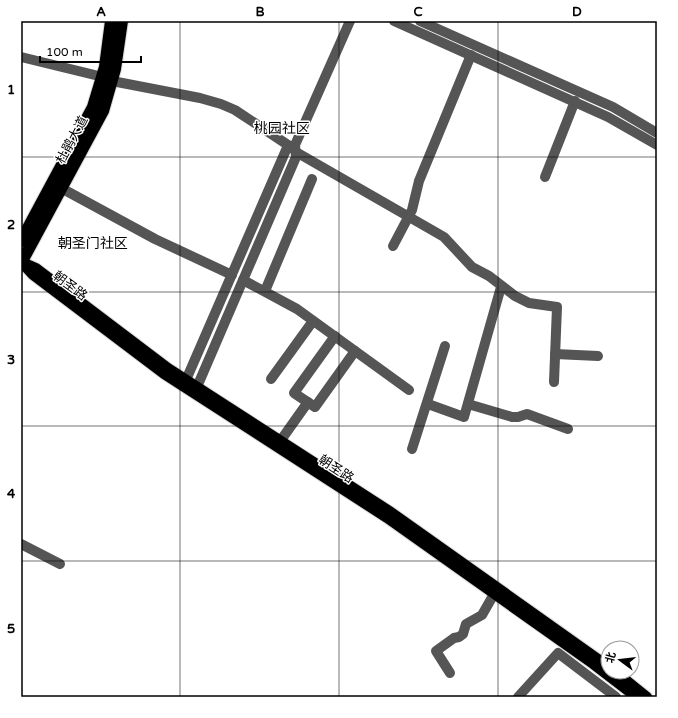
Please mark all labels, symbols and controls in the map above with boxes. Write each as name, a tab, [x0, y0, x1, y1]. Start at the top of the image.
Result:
text: A	[96, 4, 106, 20]
text: B	[255, 4, 265, 20]
text: C	[413, 4, 423, 20]
text: D	[572, 4, 582, 20]
scale bar	[40, 38, 141, 64]
text: 100 m	[46, 45, 83, 59]
text: 1	[7, 82, 15, 98]
street label: 杜鹃大道	[53, 113, 91, 167]
district label: 桃园社区	[254, 120, 310, 137]
text: 2	[7, 217, 15, 233]
district label: 朝圣门社区	[58, 235, 128, 252]
street label: 朝圣路	[50, 268, 90, 304]
text: 3	[7, 352, 15, 368]
street label: 朝圣路	[315, 452, 357, 486]
text: 4	[7, 486, 16, 502]
text: 5	[7, 621, 15, 637]
north arrow	[600, 640, 640, 680]
text: 北	[603, 651, 619, 665]

